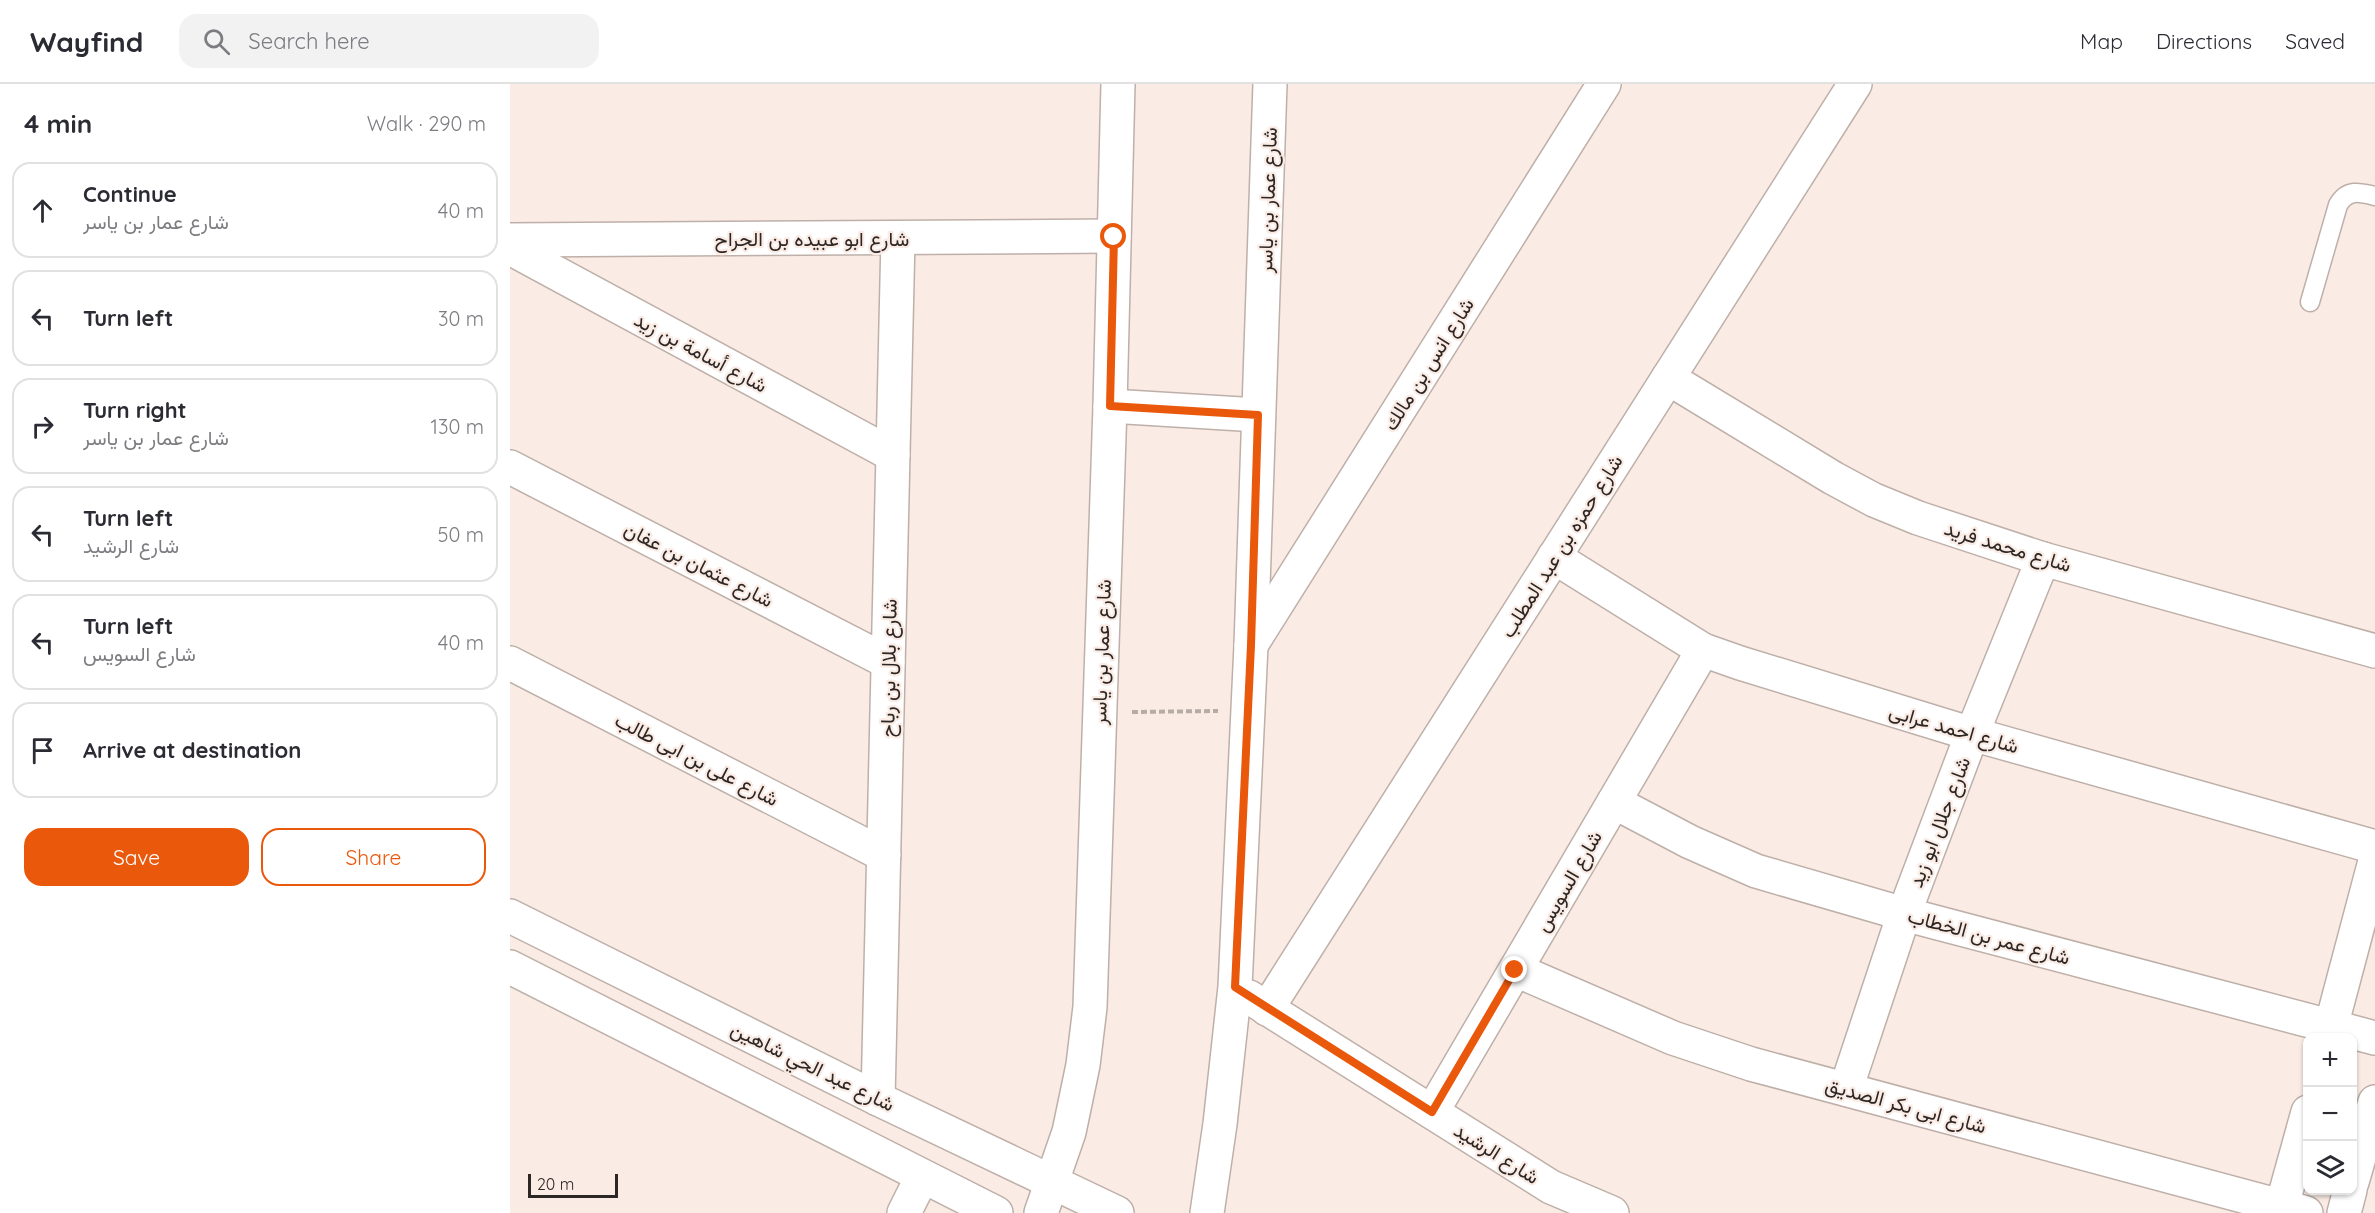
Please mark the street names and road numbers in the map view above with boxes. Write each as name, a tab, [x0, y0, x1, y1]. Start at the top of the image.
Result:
street label: شارع عمار بن ياسر	[1252, 127, 1284, 274]
street label: شارع ابو عبيده بن الجراح	[715, 226, 909, 253]
street label: شارع انس بن مالك	[1377, 293, 1481, 436]
street label: شارع أسامة بن زيد	[629, 306, 772, 399]
street label: شارع حمزه بن عبد المطلب	[1494, 450, 1629, 643]
street label: شارع محمد فريد	[1941, 515, 2074, 579]
street label: شارع عثمان بن عفان	[619, 516, 778, 614]
street label: شارع عمار بن ياسر	[1086, 579, 1118, 726]
street label: شارع بلال بن رباح	[874, 599, 904, 738]
street label: شارع احمد عرابى	[1886, 698, 2022, 760]
street label: شارع على بن ابى طالب	[610, 707, 783, 813]
street label: شارع جلال ابو زيد	[1903, 753, 1977, 892]
street label: شارع السويس	[1529, 826, 1609, 937]
street label: شارع عمر بن الخطاب	[1905, 902, 2073, 972]
street label: شارع عبد الحي شاهين	[725, 1016, 899, 1121]
street label: شارع ابى بكر الصديق	[1822, 1071, 1989, 1140]
street label: شارع الرشيد	[1449, 1117, 1544, 1191]

